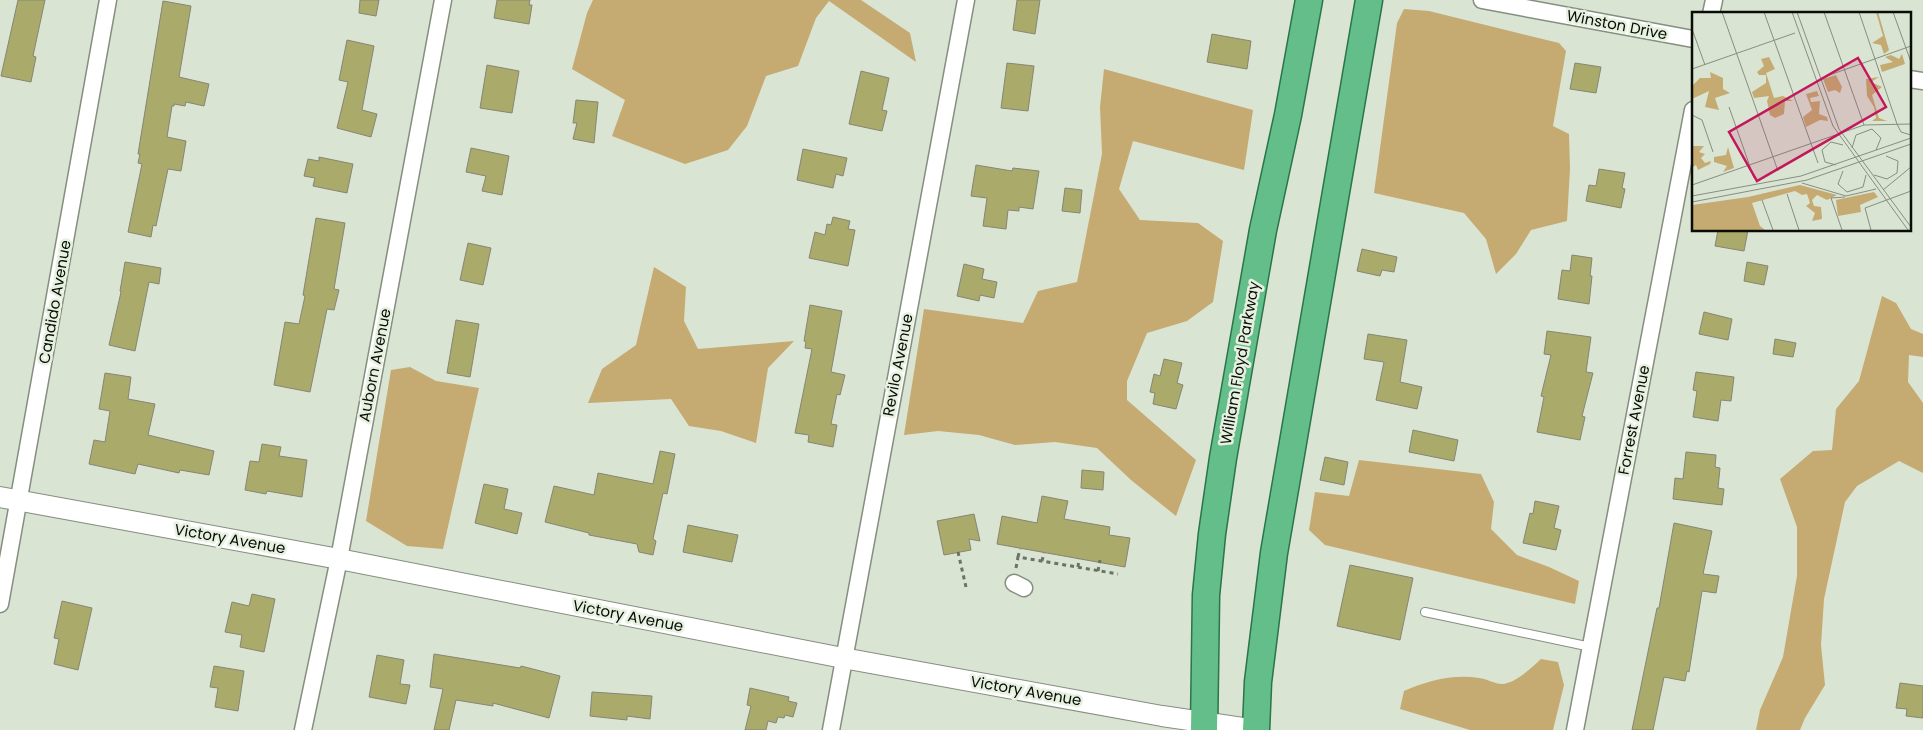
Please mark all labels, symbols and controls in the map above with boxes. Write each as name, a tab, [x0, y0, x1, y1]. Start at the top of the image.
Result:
street label: Winston Drive	[1565, 4, 1669, 45]
inset map	[1692, 12, 1910, 231]
street label: Candido Avenue	[33, 238, 76, 365]
street label: William Floyd Parkway	[1215, 279, 1264, 446]
street label: Auborn Avenue	[353, 306, 396, 423]
street label: Revilo Avenue	[877, 312, 918, 418]
street label: Forrest Avenue	[1613, 363, 1654, 477]
street label: Victory Avenue	[173, 518, 287, 559]
street label: Victory Avenue	[571, 594, 685, 637]
street label: Victory Avenue	[969, 670, 1083, 711]

